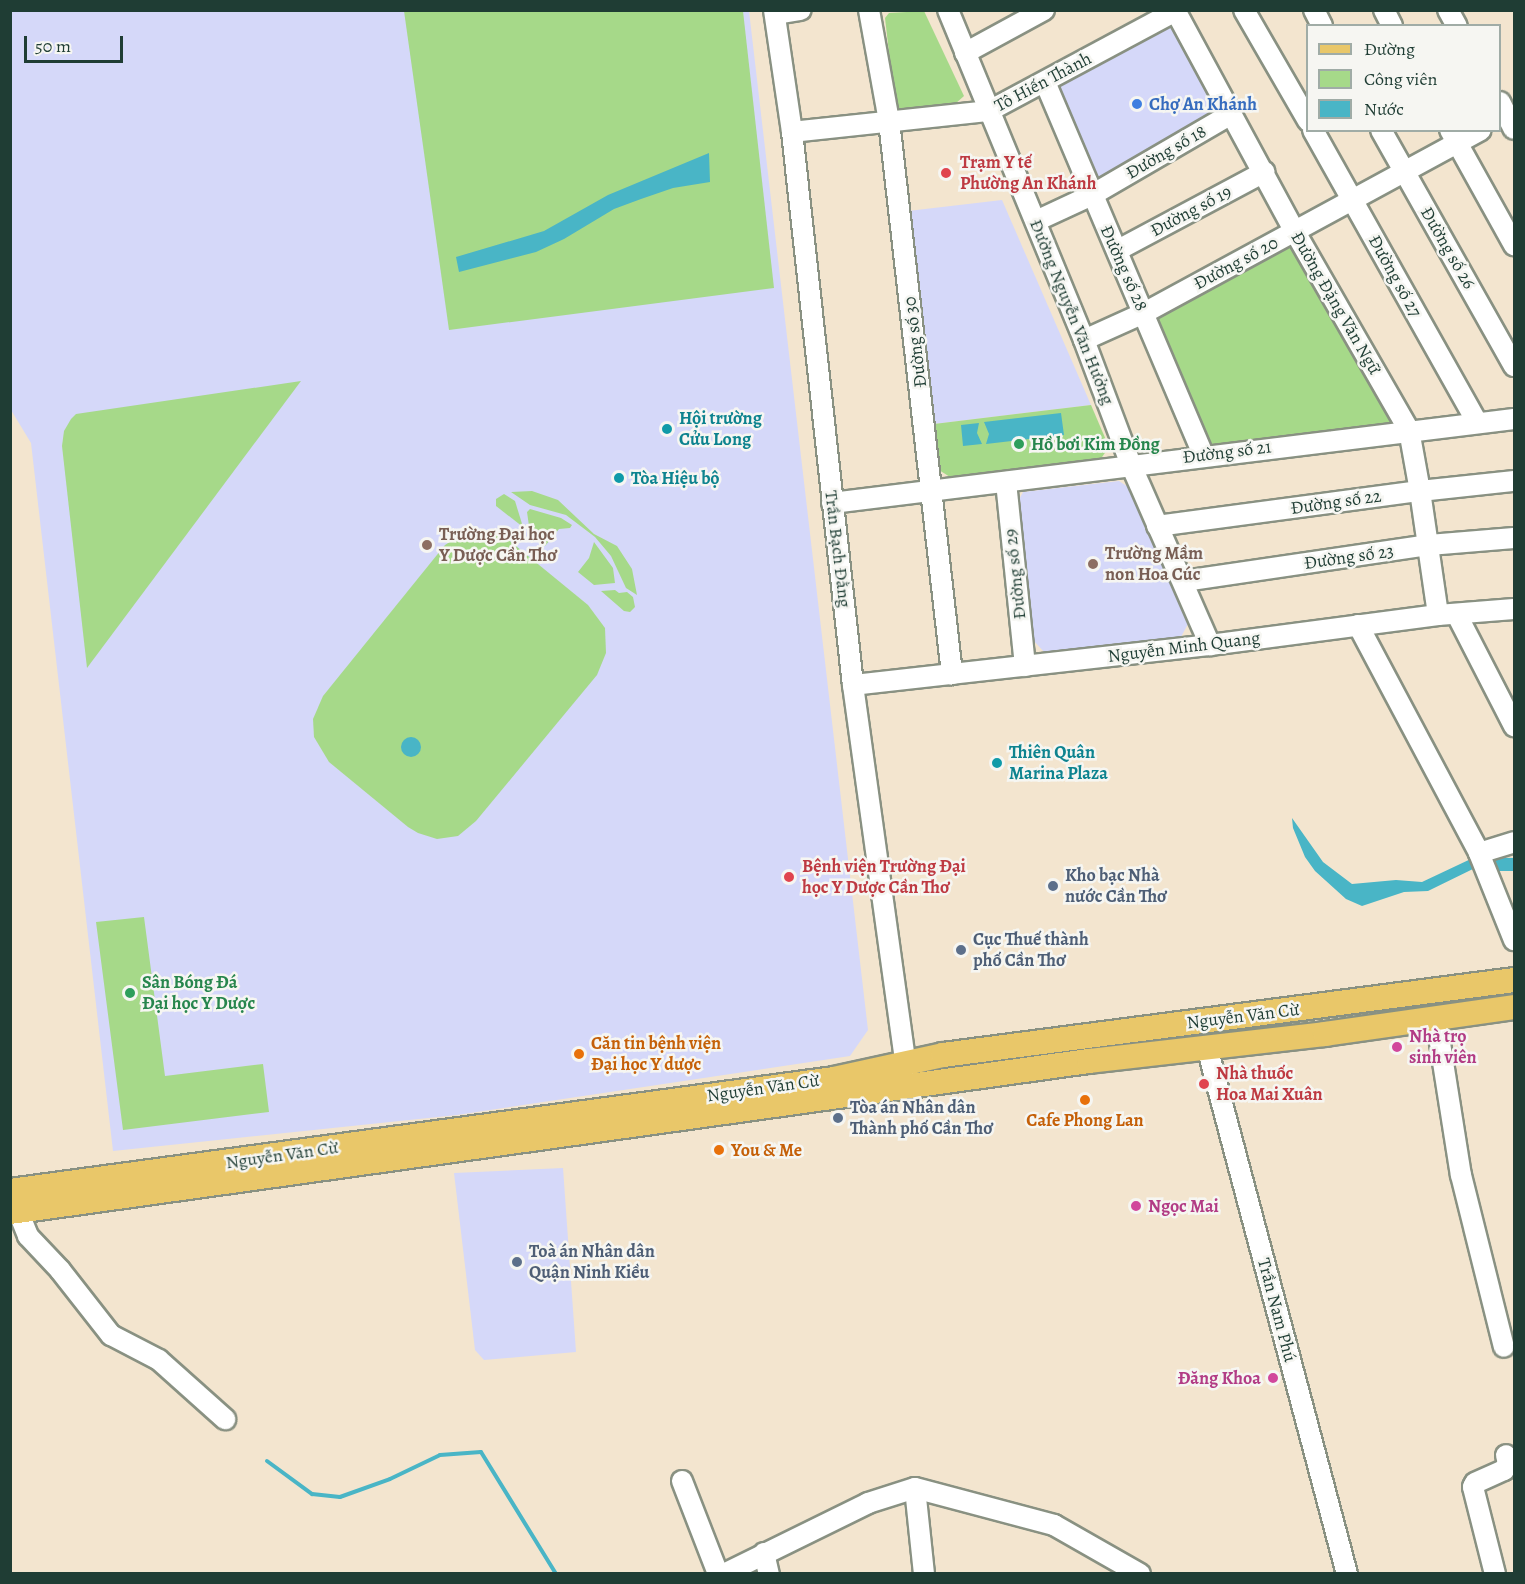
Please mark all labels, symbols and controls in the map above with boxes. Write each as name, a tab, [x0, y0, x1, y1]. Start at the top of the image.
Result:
scale bar	[27, 24, 126, 62]
legend	[1306, 24, 1501, 132]
text: 50 m	[35, 34, 71, 58]
text: Đường	[1364, 37, 1415, 61]
street label: Tô Hiến Thành	[991, 47, 1095, 117]
text: Công viên	[1364, 67, 1437, 91]
place label: Chợ An Khánh	[1149, 93, 1257, 115]
marker: Chợ An Khánh	[1130, 97, 1144, 111]
text: Nước	[1364, 97, 1404, 121]
street label: Đường số 18	[1122, 120, 1210, 184]
place label: Trạm Y tế Phường An Khánh	[960, 152, 1096, 195]
marker: Trạm Y tế Phường An Khánh	[937, 164, 955, 182]
street label: Đường số 19	[1147, 181, 1235, 241]
street label: Đường số 26	[1416, 203, 1480, 293]
street label: Đường Nguyễn Văn Hưởng	[1025, 216, 1119, 408]
street label: Đường số 28	[1096, 222, 1152, 314]
street label: Đường Đặng Văn Ngữ	[1286, 228, 1386, 378]
street label: Đường số 27	[1364, 231, 1426, 321]
street label: Đường số 20	[1190, 232, 1282, 294]
street label: Đường số 30	[899, 295, 931, 389]
place label: Hội trường Cửu Long	[679, 408, 762, 450]
marker: Hội trường Cửu Long	[660, 422, 674, 436]
place label: Hồ bơi Kim Đồng	[1031, 433, 1160, 455]
street label: Đường số 21	[1182, 436, 1272, 468]
marker: Hồ bơi Kim Đồng	[1012, 437, 1026, 451]
place label: Tòa Hiệu bộ	[631, 467, 719, 489]
marker: Tòa Hiệu bộ	[612, 471, 626, 485]
street label: Đường số 22	[1289, 485, 1383, 519]
street label: Trần Bạch Đằng	[820, 489, 856, 609]
place label: Trường Đại học Y Dược Cần Thơ	[439, 524, 557, 566]
street label: Đường số 29	[1000, 528, 1030, 620]
marker: Trường Đại học Y Dược Cần Thơ	[420, 538, 434, 552]
street label: Đường số 23	[1303, 540, 1395, 574]
place label: Trường Mầm non Hoa Cúc	[1105, 543, 1203, 586]
marker: Trường Mầm non Hoa Cúc	[1086, 557, 1100, 571]
street label: Nguyễn Minh Quang	[1107, 627, 1261, 667]
place label: Thiên Quân Marina Plaza	[1009, 742, 1108, 784]
marker: Thiên Quân Marina Plaza	[990, 756, 1004, 770]
place label: Bệnh viện Trường Đại học Y Dược Cần Thơ	[802, 856, 966, 898]
place label: Kho bạc Nhà nước Cần Thơ	[1065, 865, 1167, 908]
marker: Bệnh viện Trường Đại học Y Dược Cần Thơ	[780, 868, 798, 886]
marker: Kho bạc Nhà nước Cần Thơ	[1046, 879, 1060, 893]
place label: Cục Thuế thành phố Cần Thơ	[973, 929, 1089, 972]
marker: Cục Thuế thành phố Cần Thơ	[954, 943, 968, 957]
place label: Sân Bóng Đá Đại học Y Dược	[142, 972, 255, 1014]
marker: Sân Bóng Đá Đại học Y Dược	[123, 986, 137, 1000]
street label: Nguyễn Văn Cừ	[1186, 998, 1300, 1034]
place label: Nhà trọ sinh viên	[1409, 1026, 1477, 1068]
place label: Căn tin bệnh viện Đại học Y dược	[591, 1033, 721, 1076]
marker: Nhà trọ sinh viên	[1390, 1040, 1404, 1054]
marker: Căn tin bệnh viện Đại học Y dược	[572, 1047, 586, 1061]
place label: Nhà thuốc Hoa Mai Xuân	[1216, 1063, 1323, 1106]
street label: Nguyễn Văn Cừ	[705, 1069, 821, 1107]
marker: Nhà thuốc Hoa Mai Xuân	[1197, 1077, 1211, 1091]
marker: Cafe Phong Lan	[1078, 1093, 1092, 1107]
place label: Tòa án Nhân dân Thành phố Cần Thơ	[850, 1097, 993, 1140]
place label: Cafe Phong Lan	[1026, 1109, 1144, 1131]
marker: Tòa án Nhân dân Thành phố Cần Thơ	[831, 1111, 845, 1125]
street label: Nguyễn Văn Cừ	[224, 1136, 340, 1174]
place label: You & Me	[731, 1139, 802, 1161]
marker: You & Me	[712, 1143, 726, 1157]
place label: Ngọc Mai	[1148, 1195, 1219, 1217]
marker: Ngọc Mai	[1129, 1199, 1143, 1213]
place label: Toà án Nhân dân Quận Ninh Kiều	[529, 1241, 655, 1284]
marker: Toà án Nhân dân Quận Ninh Kiều	[510, 1255, 524, 1269]
street label: Trần Nam Phú	[1253, 1256, 1301, 1364]
place label: Đăng Khoa	[1178, 1367, 1261, 1389]
marker: Đăng Khoa	[1266, 1371, 1280, 1385]

